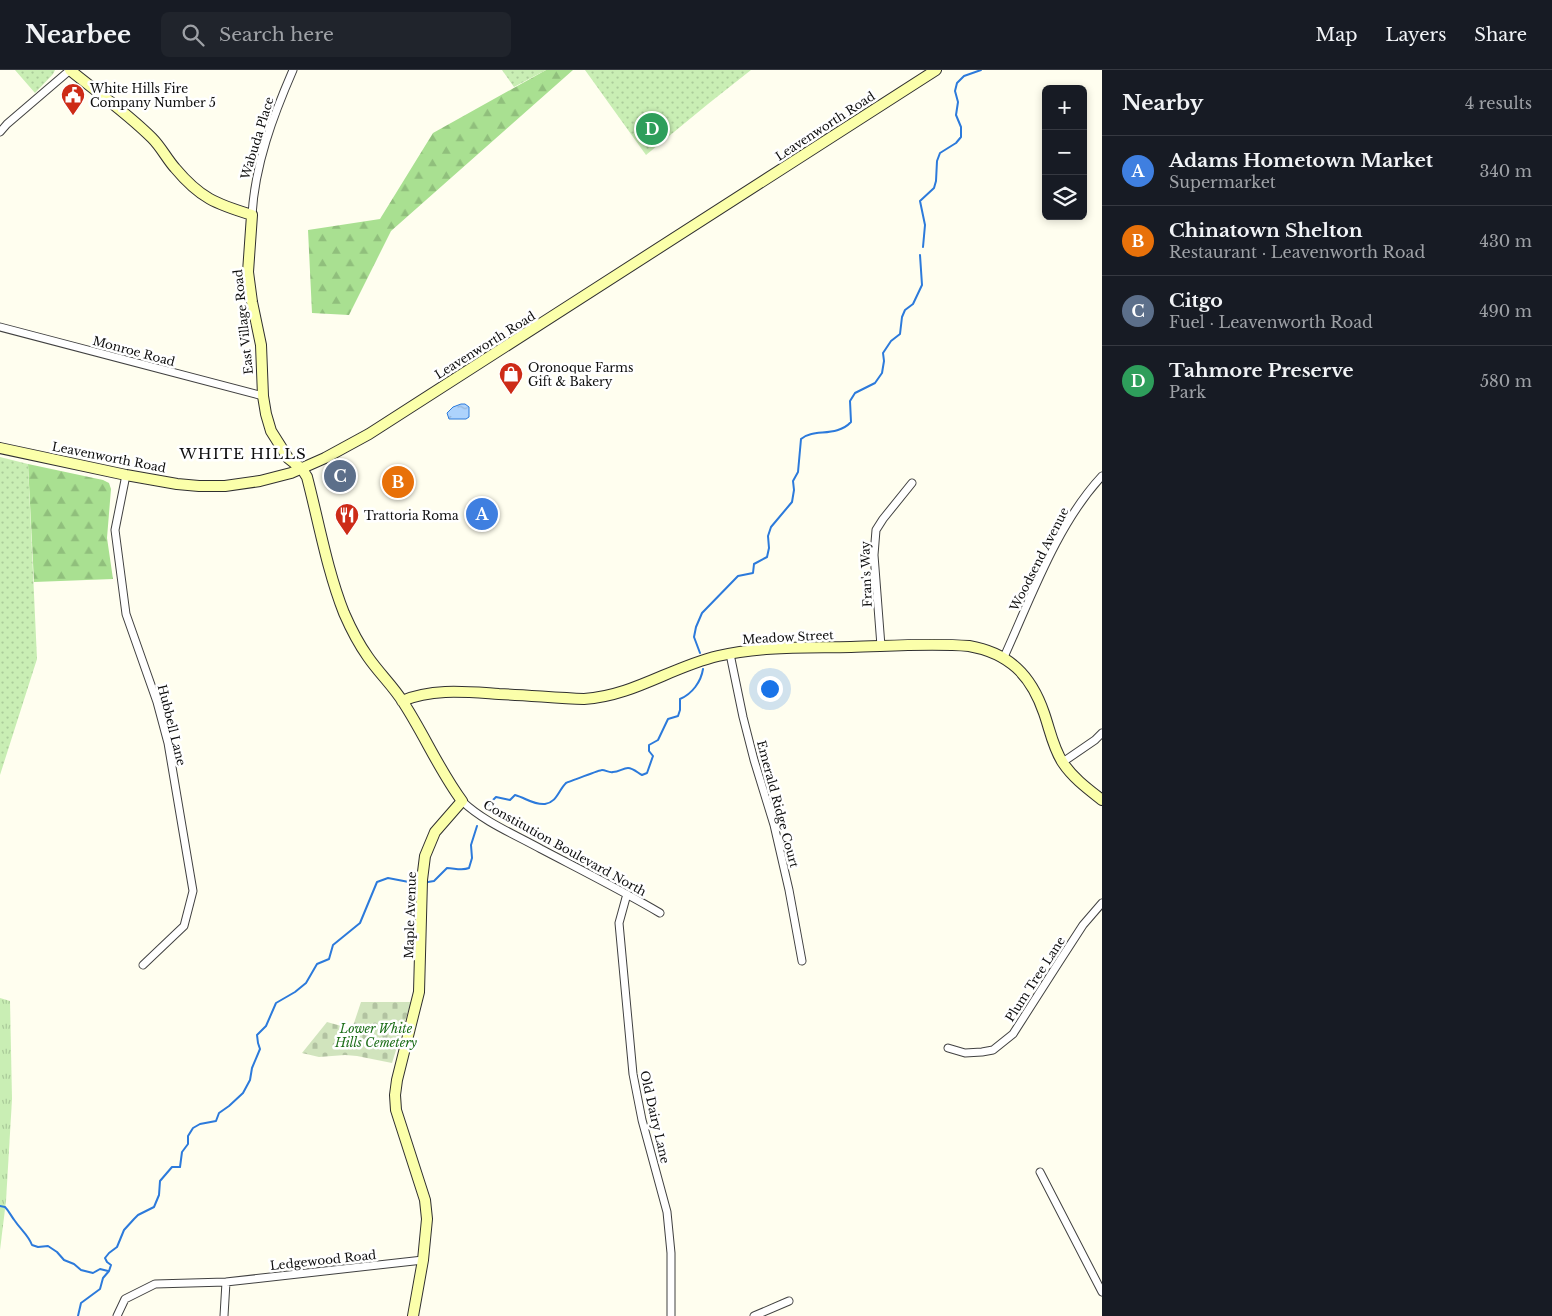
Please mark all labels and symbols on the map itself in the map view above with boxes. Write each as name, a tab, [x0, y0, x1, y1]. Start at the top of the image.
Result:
place label: White Hills Fire Company Number 5	[89, 81, 216, 110]
public building icon: White Hills Fire Company Number 5	[60, 82, 86, 116]
street label: Leavenworth Road	[772, 88, 878, 164]
street label: Wabuda Place	[237, 95, 277, 182]
pin: D	[636, 110, 668, 148]
street label: East Village Road	[230, 269, 256, 375]
street label: Leavenworth Road	[432, 308, 538, 382]
street label: Monroe Road	[91, 333, 177, 369]
place label: Oronoque Farms Gift & Bakery	[528, 360, 633, 389]
shop icon: Oronoque Farms Gift & Bakery	[498, 361, 524, 395]
street label: Leavenworth Road	[51, 439, 167, 475]
district label: WHITE HILLS	[178, 444, 307, 463]
pin: C	[324, 457, 356, 495]
pin: B	[382, 463, 414, 501]
pin: A	[466, 495, 498, 533]
restaurant icon: Trattoria Roma	[334, 502, 360, 536]
street label: Woodsend Avenue	[1006, 505, 1072, 614]
place label: Trattoria Roma	[364, 508, 459, 523]
street label: Fran's Way	[857, 540, 875, 607]
street label: Meadow Street	[742, 627, 835, 647]
your location	[757, 676, 783, 702]
street label: Hubbell Lane	[155, 683, 189, 767]
street label: Emerald Ridge Court	[754, 739, 802, 870]
street label: Constitution Boulevard North	[481, 797, 649, 899]
street label: Maple Avenue	[401, 871, 419, 959]
street label: Plum Tree Lane	[1002, 934, 1068, 1024]
park label: Lower White Hills Cemetery	[334, 1021, 418, 1050]
street label: Old Dairy Lane	[637, 1069, 673, 1165]
street label: Ledgewood Road	[269, 1247, 377, 1273]

